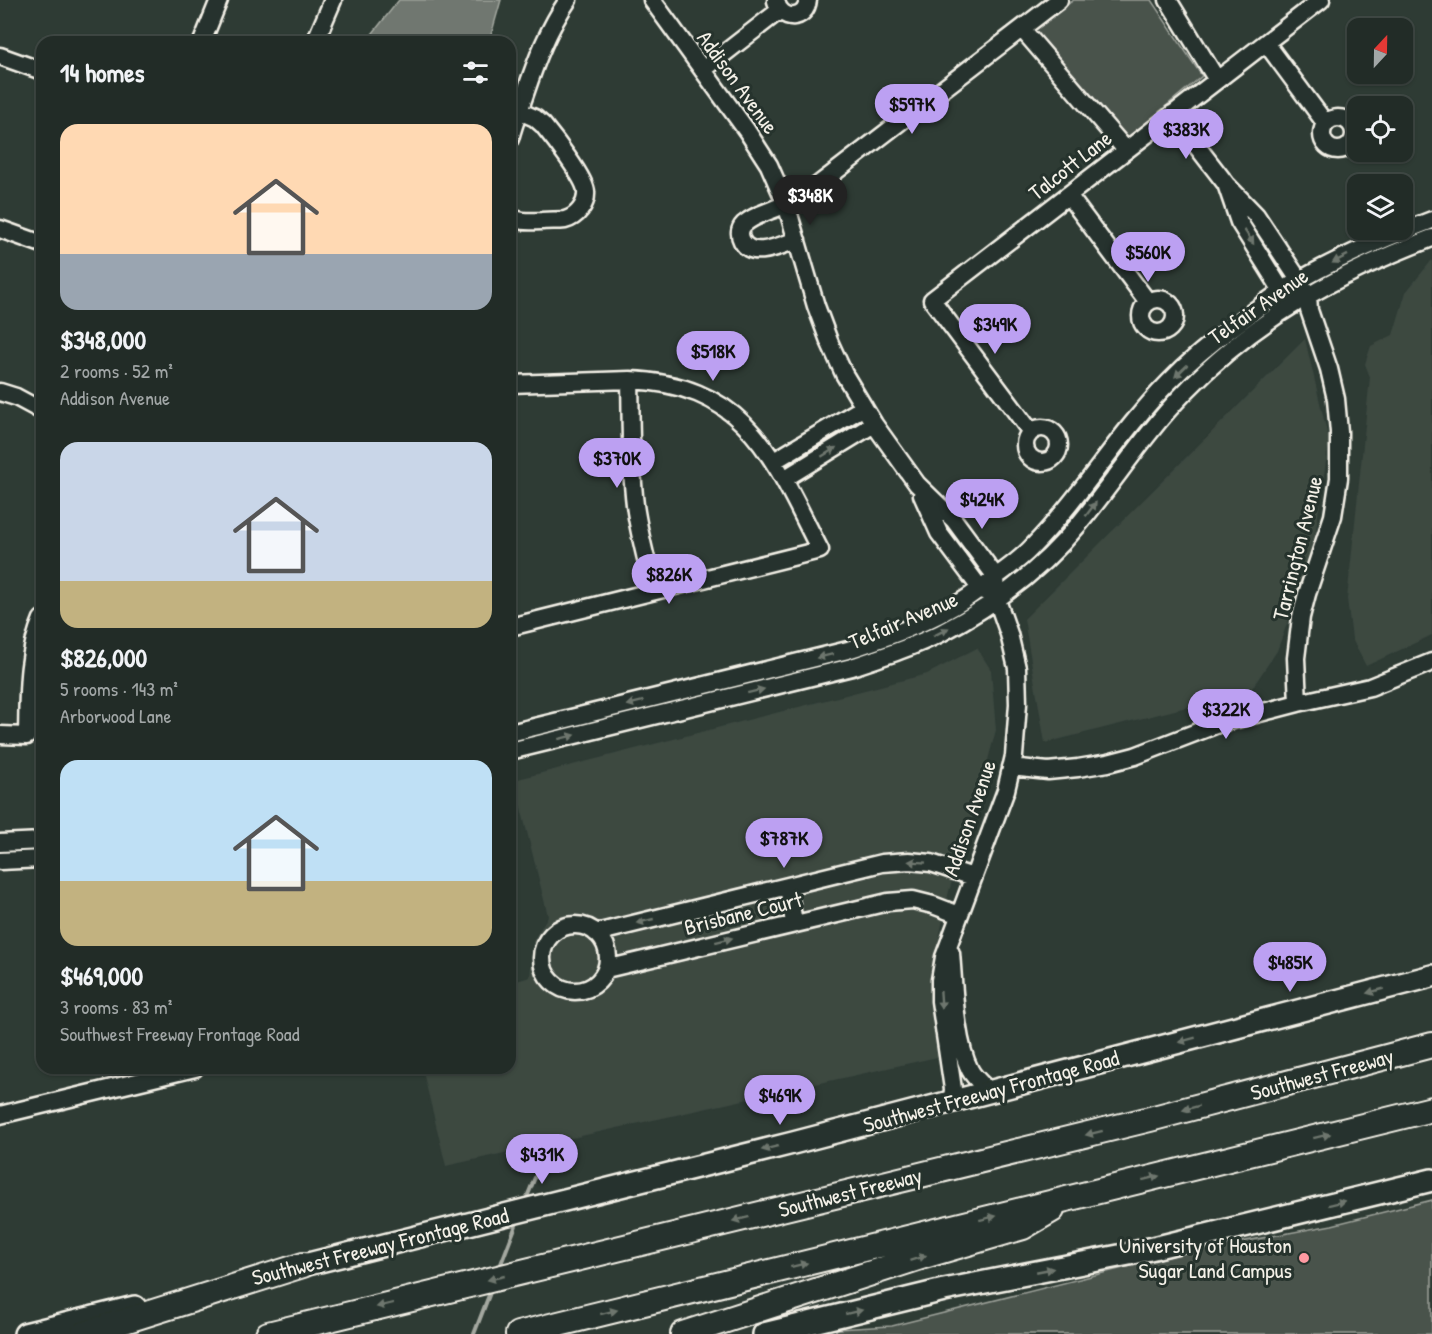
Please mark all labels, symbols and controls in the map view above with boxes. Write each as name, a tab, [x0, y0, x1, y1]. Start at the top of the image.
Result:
north arrow	[1347, 18, 1413, 84]
map controls	[1347, 18, 1413, 240]
street label: Addison Avenue	[690, 24, 786, 140]
text: 14 homes	[60, 55, 145, 90]
icon: filters	[459, 56, 492, 89]
pin: $597K	[870, 84, 954, 135]
text: $597K	[889, 90, 935, 117]
button: locate	[1347, 96, 1413, 162]
pin: $383K	[1144, 109, 1228, 160]
text: $383K	[1162, 115, 1210, 142]
street label: Talcott Lane	[1022, 123, 1118, 207]
icon: home	[222, 163, 330, 271]
button: layers	[1347, 174, 1413, 240]
pin: $348K	[768, 175, 852, 226]
text: $348K	[787, 181, 833, 208]
one-way arrow	[1243, 229, 1254, 245]
pin: $560K	[1106, 232, 1190, 283]
text: $560K	[1125, 238, 1171, 265]
one-way arrow	[1331, 255, 1348, 264]
street label: Telfair Avenue	[1202, 260, 1314, 351]
pin: $349K	[953, 304, 1037, 355]
text: $349K	[973, 310, 1017, 337]
text: $348,000	[60, 322, 146, 357]
pin: $518K	[671, 331, 755, 382]
text: $518K	[691, 337, 735, 364]
text: 2 rooms · 52 m²	[60, 357, 173, 384]
one-way arrow	[1174, 363, 1188, 377]
text: Addison Avenue	[60, 384, 170, 411]
pin: $370K	[575, 438, 659, 489]
text: $370K	[593, 444, 641, 471]
one-way arrow	[821, 446, 837, 457]
street label: Tarrington Avenue	[1265, 472, 1329, 623]
pin: $424K	[940, 479, 1024, 530]
icon: home	[222, 481, 330, 589]
text: $424K	[960, 485, 1004, 512]
one-way arrow	[1084, 501, 1097, 517]
pin: $826K	[627, 554, 711, 605]
text: $826K	[646, 560, 692, 587]
street label: Telfair Avenue	[844, 584, 962, 656]
one-way arrow	[933, 627, 950, 637]
text: $826,000	[60, 640, 147, 675]
one-way arrow	[815, 652, 834, 662]
text: 5 rooms · 143 m²	[60, 675, 178, 702]
one-way arrow	[747, 685, 765, 695]
pin: $322K	[1184, 689, 1268, 740]
text: $322K	[1202, 695, 1250, 722]
one-way arrow	[626, 698, 644, 708]
text: Arborwood Lane	[60, 702, 172, 729]
one-way arrow	[558, 732, 576, 742]
street label: Addison Avenue	[935, 756, 1003, 880]
icon: home	[222, 799, 330, 907]
pin: $787K	[742, 818, 826, 869]
text: $787K	[759, 824, 809, 851]
one-way arrow	[907, 858, 926, 867]
street label: Brisbane Court	[681, 884, 805, 942]
one-way arrow	[636, 916, 654, 926]
one-way arrow	[715, 935, 733, 945]
pin: $485K	[1248, 942, 1332, 993]
text: $485K	[1267, 948, 1313, 975]
text: $469,000	[60, 958, 143, 993]
one-way arrow	[1366, 986, 1385, 996]
one-way arrow	[936, 991, 945, 1010]
text: 3 rooms · 83 m²	[60, 993, 172, 1020]
text: Southwest Freeway Frontage Road	[60, 1020, 299, 1047]
one-way arrow	[1178, 1036, 1196, 1045]
street label: Southwest Freeway	[1247, 1040, 1397, 1108]
street label: Southwest Freeway Frontage Road	[860, 1042, 1122, 1140]
pin: $469K	[738, 1075, 822, 1126]
text: $469K	[758, 1081, 802, 1108]
one-way arrow	[1182, 1104, 1200, 1114]
one-way arrow	[1084, 1128, 1103, 1138]
one-way arrow	[1313, 1131, 1331, 1141]
pin: $431K	[500, 1134, 584, 1185]
text: $431K	[520, 1140, 564, 1167]
one-way arrow	[761, 1144, 779, 1154]
street label: Southwest Freeway	[775, 1160, 925, 1224]
one-way arrow	[1142, 1173, 1160, 1183]
one-way arrow	[1328, 1198, 1346, 1208]
street label: Southwest Freeway Frontage Road	[249, 1199, 512, 1292]
one-way arrow	[979, 1213, 997, 1223]
one-way arrow	[732, 1214, 750, 1224]
place label: University of Houston Sugar Land Campus	[1119, 1230, 1292, 1285]
marker: University of Houston Sugar Land Campus	[1297, 1251, 1311, 1265]
one-way arrow	[909, 1253, 927, 1263]
one-way arrow	[790, 1259, 808, 1269]
one-way arrow	[1035, 1265, 1054, 1274]
one-way arrow	[486, 1274, 505, 1284]
one-way arrow	[375, 1301, 394, 1311]
one-way arrow	[600, 1306, 619, 1316]
one-way arrow	[845, 1307, 864, 1316]

